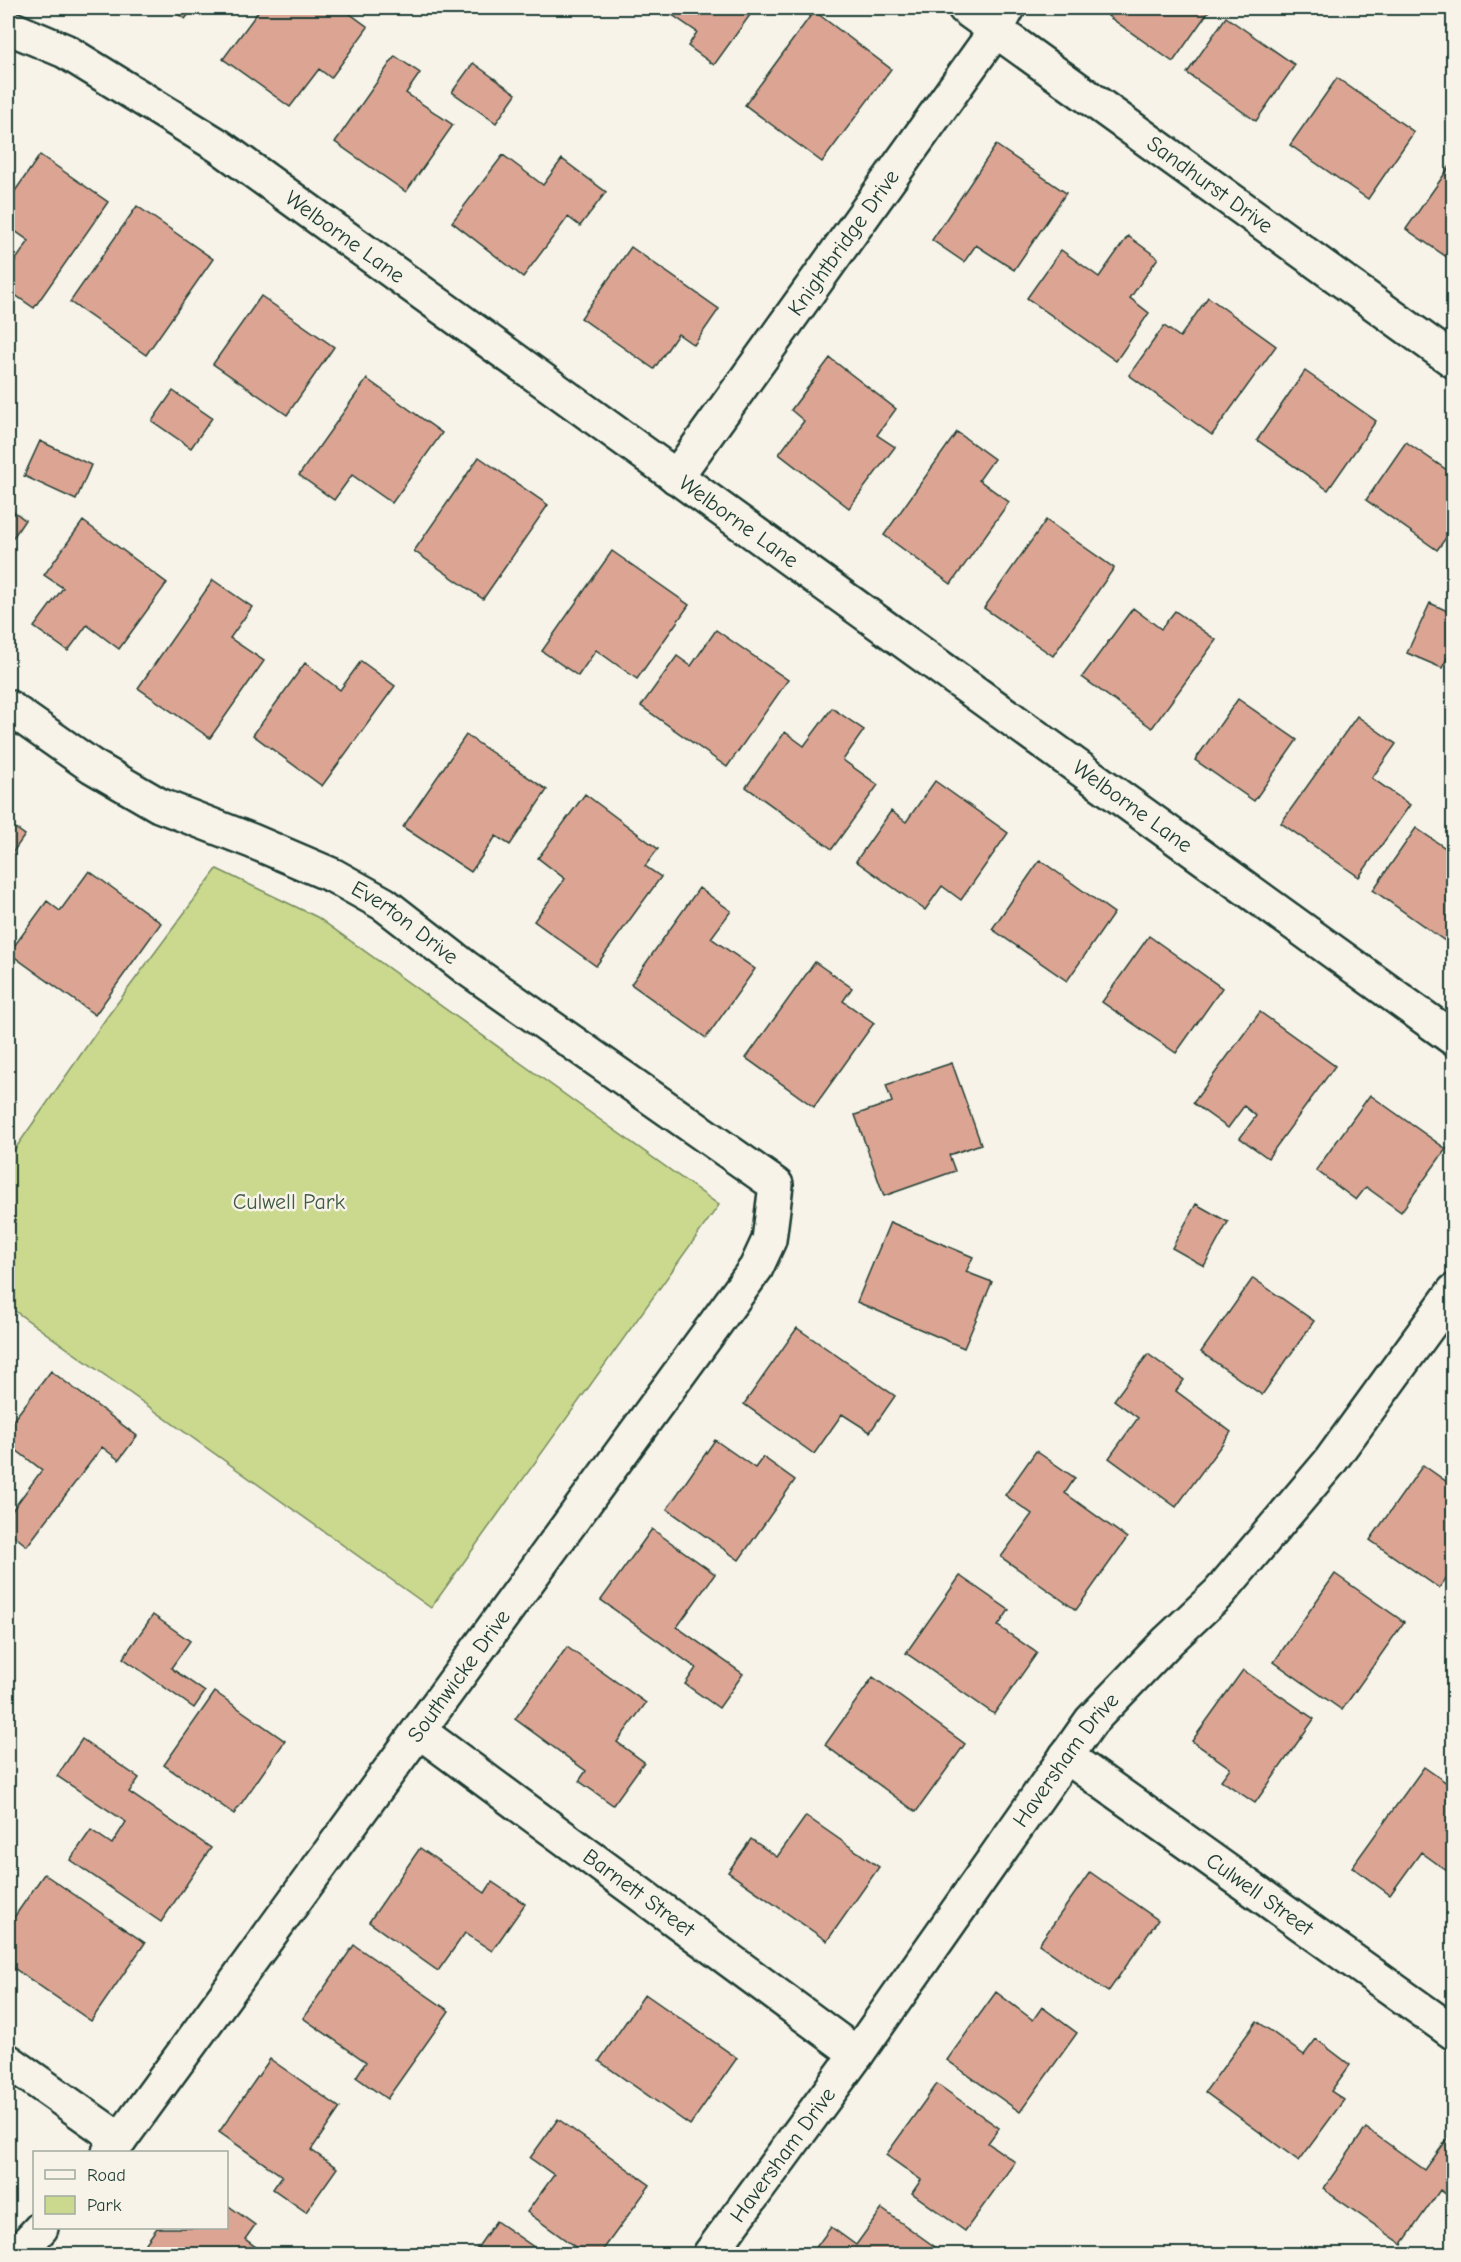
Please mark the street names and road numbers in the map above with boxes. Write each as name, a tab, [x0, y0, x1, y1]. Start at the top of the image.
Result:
street label: Sandhurst Drive	[1142, 131, 1278, 239]
street label: Knightbridge Drive	[782, 165, 905, 321]
street label: Welborne Lane	[280, 185, 410, 289]
street label: Welborne Lane	[674, 470, 803, 574]
street label: Welborne Lane	[1068, 755, 1197, 858]
street label: Everton Drive	[347, 875, 464, 970]
street label: Southwicke Drive	[402, 1605, 516, 1747]
street label: Haversham Drive	[1008, 1687, 1124, 1832]
street label: Barnett Street	[578, 1843, 700, 1943]
street label: Culwell Street	[1201, 1847, 1319, 1942]
street label: Haversham Drive	[725, 2082, 841, 2227]

